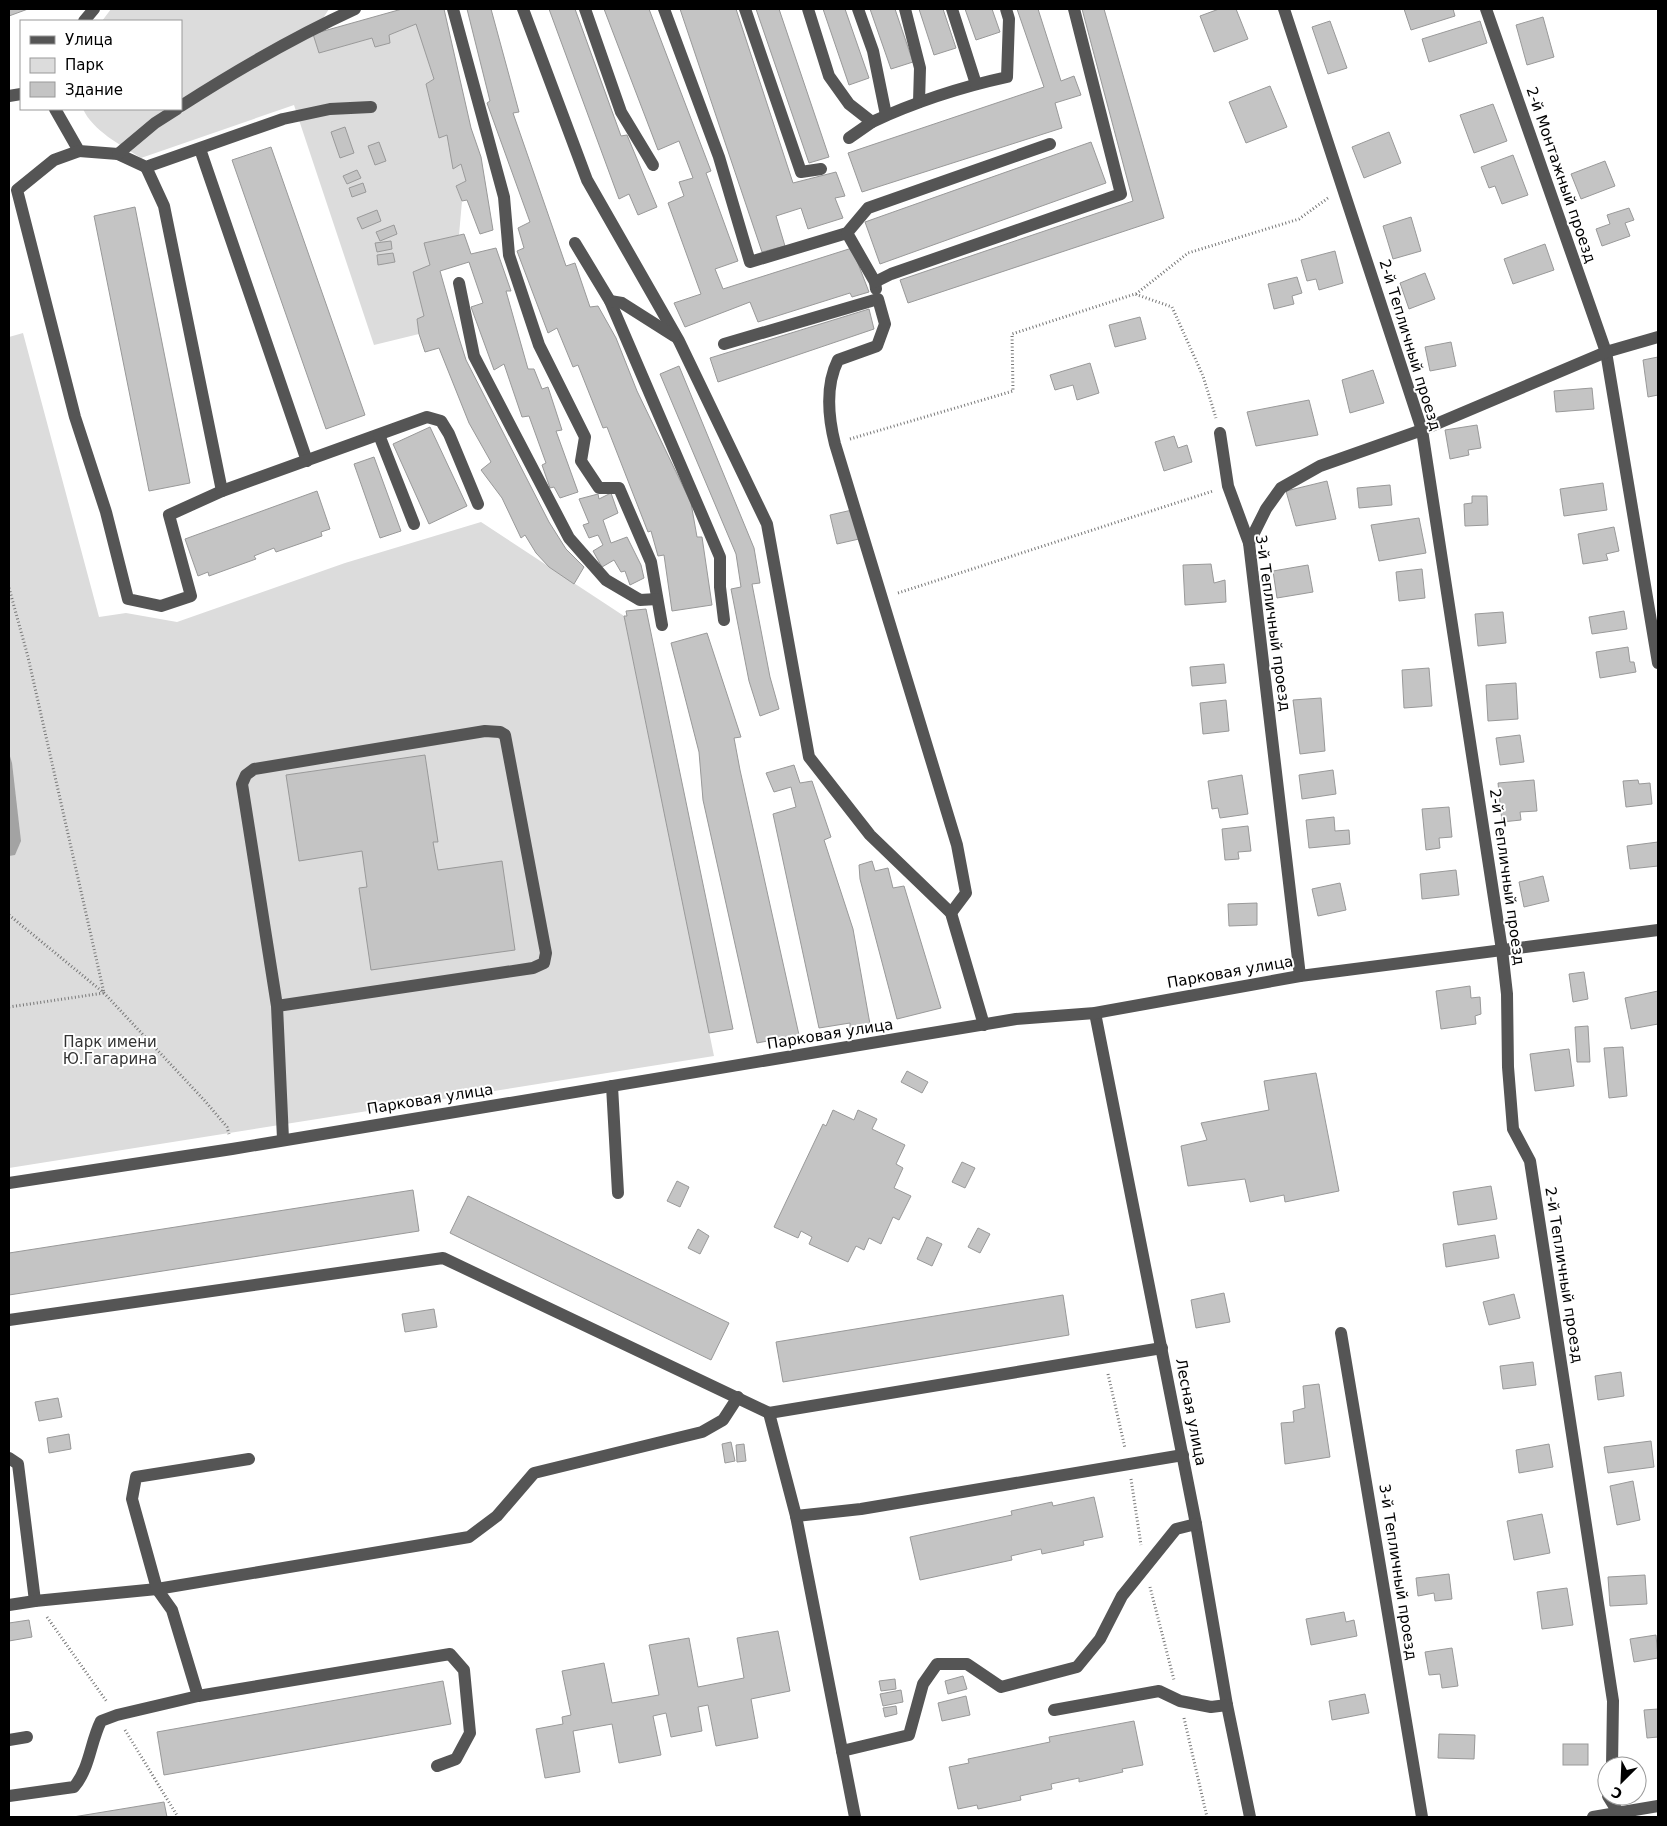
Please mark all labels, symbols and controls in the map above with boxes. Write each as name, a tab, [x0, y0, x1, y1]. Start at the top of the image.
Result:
legend	[20, 20, 182, 110]
text: Улица	[65, 31, 113, 49]
text: Парк	[65, 56, 104, 74]
text: Здание	[65, 81, 123, 99]
street label: 2-й Монтажный проезд	[1522, 85, 1600, 265]
street label: 2-й Тепличный проезд	[1375, 257, 1445, 433]
street label: 3-й Тепличный проезд	[1252, 534, 1294, 712]
street label: 2-й Тепличный проезд	[1486, 788, 1528, 966]
street label: Парковая улица	[1166, 952, 1294, 992]
street label: Парковая улица	[766, 1015, 894, 1053]
park label: Парк имени Ю.Гагарина	[63, 1033, 157, 1068]
street label: Парковая улица	[366, 1080, 494, 1118]
street label: 2-й Тепличный проезд	[1541, 1186, 1587, 1364]
street label: Лесная улица	[1172, 1357, 1210, 1467]
street label: 3-й Тепличный проезд	[1375, 1483, 1421, 1661]
north arrow	[1597, 1756, 1647, 1806]
text: С	[1609, 1783, 1625, 1802]

